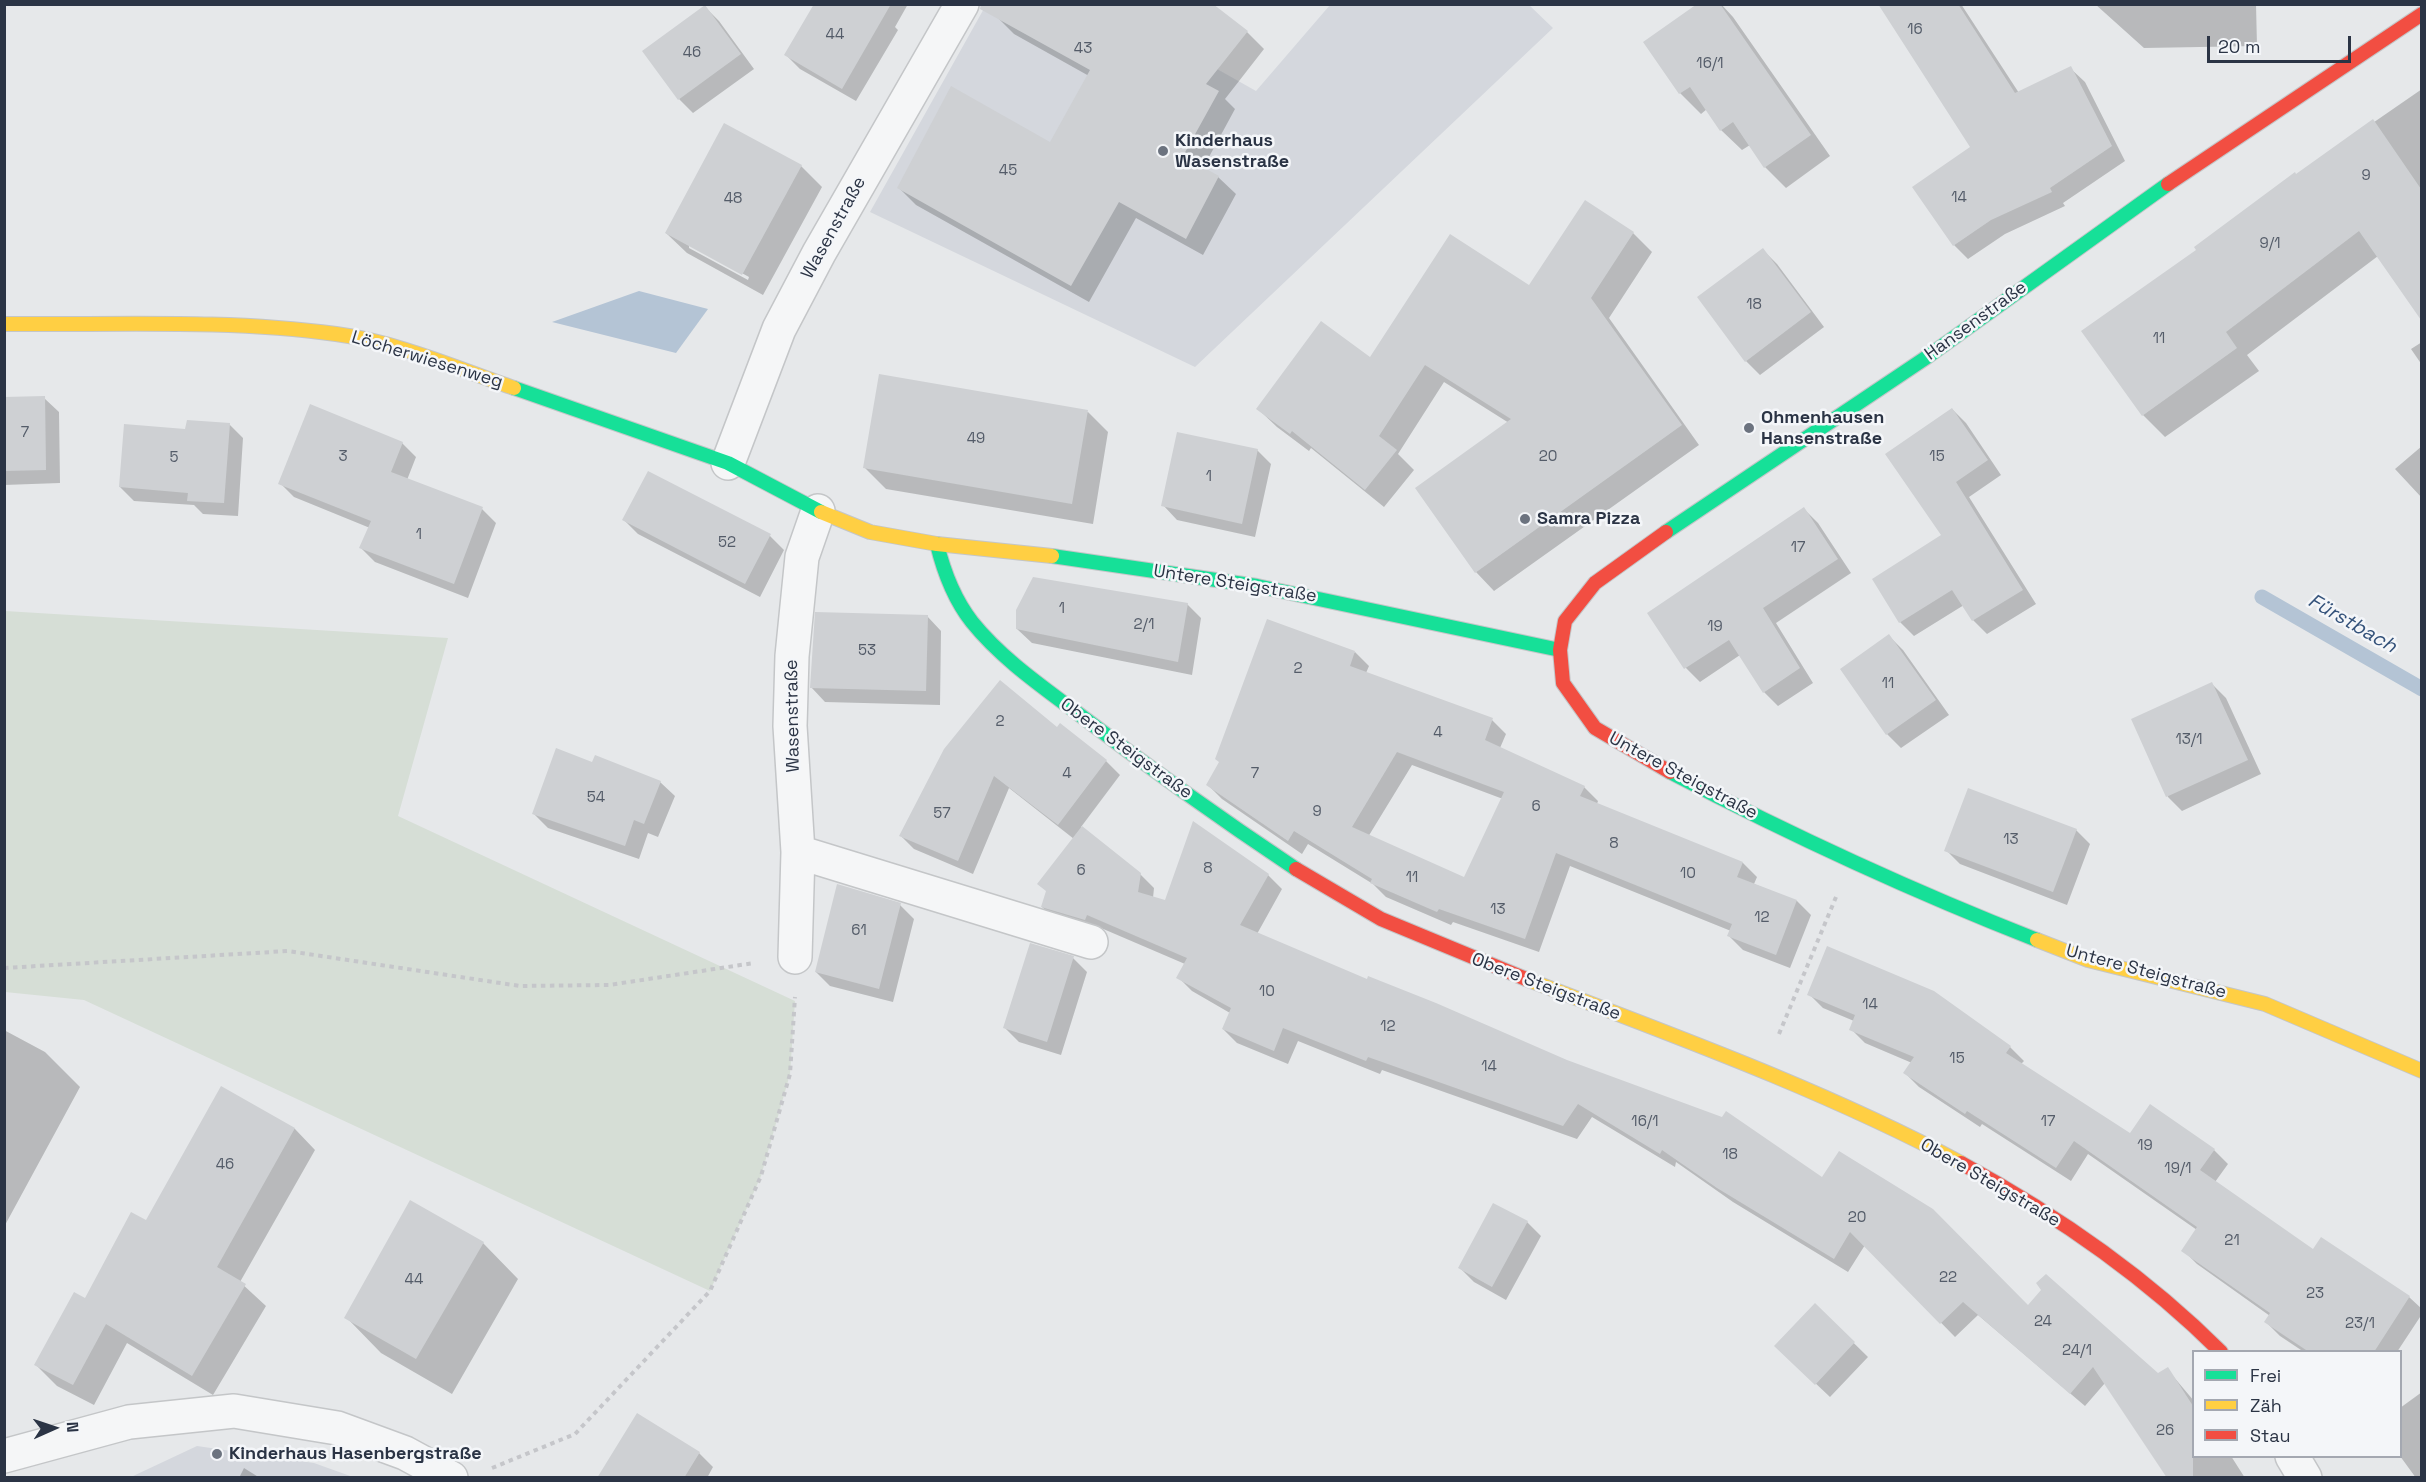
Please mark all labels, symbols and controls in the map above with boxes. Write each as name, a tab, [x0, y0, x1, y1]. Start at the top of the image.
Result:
house number: 16	[1907, 21, 1923, 39]
scale bar	[2210, 24, 2354, 62]
house number: 44	[826, 26, 844, 44]
text: 20 m	[2218, 35, 2261, 58]
house number: 43	[1074, 40, 1092, 58]
house number: 46	[683, 44, 701, 62]
house number: 16/1	[1696, 55, 1724, 73]
place label: Kinderhaus Wasenstraße	[1175, 130, 1289, 172]
marker: Kinderhaus Wasenstraße	[1156, 144, 1170, 158]
house number: 45	[999, 162, 1017, 180]
house number: 9	[2361, 167, 2371, 185]
street label: Wasenstraße	[797, 173, 871, 283]
house number: 14	[1951, 189, 1967, 207]
house number: 48	[724, 190, 742, 208]
house number: 9/1	[2260, 235, 2280, 253]
street label: Hansenstraße	[1921, 277, 2031, 365]
house number: 18	[1746, 296, 1762, 314]
street label: Löcherwiesenweg	[349, 327, 505, 393]
house number: 11	[2153, 330, 2165, 348]
place label: Ohmenhausen Hansenstraße	[1761, 407, 1884, 450]
marker: Ohmenhausen Hansenstraße	[1742, 421, 1756, 435]
house number: 7	[21, 424, 29, 442]
house number: 49	[967, 430, 985, 448]
house number: 3	[338, 448, 348, 466]
house number: 20	[1539, 448, 1557, 466]
house number: 15	[1929, 448, 1945, 466]
house number: 5	[170, 449, 178, 467]
house number: 1	[1206, 468, 1212, 486]
place label: Samra Pizza	[1537, 508, 1640, 530]
marker: Samra Pizza	[1518, 512, 1532, 526]
house number: 1	[416, 526, 422, 544]
house number: 52	[718, 534, 736, 552]
house number: 17	[1791, 539, 1805, 557]
street label: Untere Steigstraße	[1152, 560, 1318, 608]
water label: Fürstbach	[2303, 589, 2401, 659]
house number: 1	[1059, 600, 1065, 618]
house number: 2/1	[1134, 616, 1154, 634]
house number: 19	[1707, 618, 1723, 636]
house number: 53	[858, 642, 876, 660]
street label: Wasenstraße	[781, 659, 805, 773]
house number: 2	[1293, 660, 1303, 678]
house number: 11	[1882, 675, 1894, 693]
street label: Obere Steigstraße	[1056, 694, 1196, 804]
house number: 2	[995, 713, 1005, 731]
house number: 4	[1433, 724, 1443, 742]
street label: Untere Steigstraße	[1605, 728, 1761, 824]
house number: 13/1	[2175, 731, 2203, 749]
house number: 4	[1062, 765, 1072, 783]
house number: 7	[1251, 765, 1259, 783]
house number: 54	[587, 789, 605, 807]
house number: 6	[1531, 798, 1541, 816]
house number: 9	[1312, 803, 1322, 821]
house number: 57	[933, 805, 951, 823]
house number: 13	[2003, 831, 2019, 849]
house number: 8	[1609, 835, 1619, 853]
house number: 8	[1203, 860, 1213, 878]
house number: 6	[1076, 862, 1086, 880]
house number: 10	[1680, 865, 1696, 883]
house number: 11	[1406, 869, 1418, 887]
house number: 13	[1490, 901, 1506, 919]
house number: 12	[1754, 909, 1770, 927]
house number: 61	[851, 922, 867, 940]
street label: Untere Steigstraße	[2063, 940, 2229, 1004]
street label: Obere Steigstraße	[1468, 949, 1624, 1025]
house number: 10	[1259, 983, 1275, 1001]
house number: 14	[1862, 996, 1878, 1014]
house number: 12	[1380, 1018, 1396, 1036]
house number: 15	[1949, 1050, 1965, 1068]
house number: 14	[1481, 1058, 1497, 1076]
house number: 16/1	[1631, 1113, 1659, 1131]
house number: 17	[2041, 1113, 2055, 1131]
street label: Obere Steigstraße	[1916, 1134, 2064, 1232]
house number: 19	[2137, 1137, 2153, 1155]
house number: 18	[1722, 1146, 1738, 1164]
house number: 46	[216, 1156, 234, 1174]
house number: 19/1	[2164, 1160, 2192, 1178]
house number: 20	[1848, 1209, 1866, 1227]
house number: 21	[2224, 1232, 2240, 1250]
house number: 22	[1939, 1269, 1957, 1287]
house number: 44	[405, 1271, 423, 1289]
house number: 23	[2306, 1285, 2324, 1303]
house number: 24	[2034, 1313, 2052, 1331]
house number: 23/1	[2345, 1315, 2375, 1333]
house number: 24/1	[2062, 1342, 2092, 1360]
legend	[2192, 1350, 2402, 1458]
text: Frei	[2250, 1364, 2281, 1387]
text: Zäh	[2250, 1394, 2282, 1417]
north arrow	[24, 1398, 84, 1458]
text: N	[62, 1421, 83, 1433]
house number: 26	[2156, 1422, 2174, 1440]
text: Stau	[2250, 1424, 2290, 1447]
place label: Kinderhaus Hasenbergstraße	[229, 1443, 482, 1465]
marker: Kinderhaus Hasenbergstraße	[210, 1447, 224, 1461]

